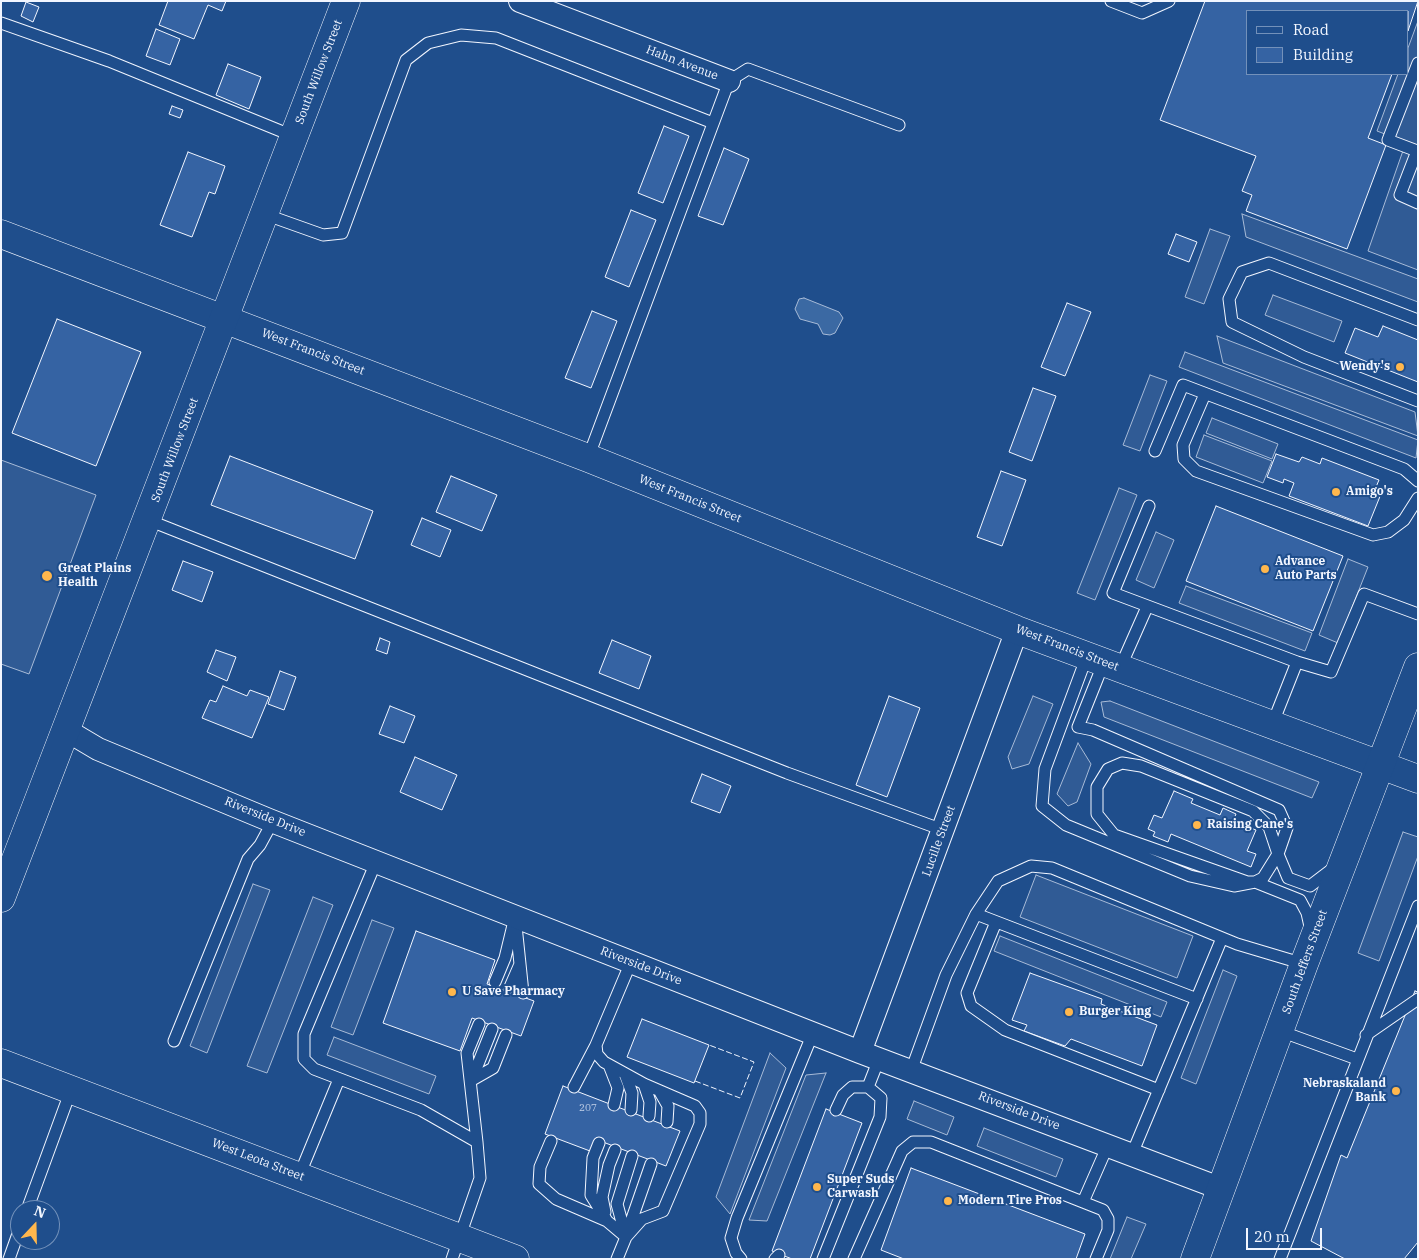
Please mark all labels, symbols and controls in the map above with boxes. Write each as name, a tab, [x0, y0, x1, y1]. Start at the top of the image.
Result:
legend	[1246, 10, 1409, 75]
street label: South Willow Street	[292, 18, 346, 126]
text: Road	[1293, 20, 1329, 39]
street label: Hahn Avenue	[644, 43, 720, 83]
text: Building	[1293, 45, 1353, 64]
street label: West Francis Street	[259, 326, 367, 378]
place label: Wendy's	[1340, 360, 1390, 374]
marker: Wendy's	[1394, 361, 1406, 373]
street label: South Willow Street	[148, 396, 202, 504]
street label: West Francis Street	[637, 472, 743, 526]
place label: Amigo's	[1346, 485, 1393, 499]
marker: Amigo's	[1330, 486, 1342, 498]
place label: Advance Auto Parts	[1275, 555, 1337, 583]
place label: Great Plains Health	[58, 562, 131, 590]
marker: Advance Auto Parts	[1259, 563, 1271, 575]
marker: Great Plains Health	[40, 569, 54, 583]
street label: West Francis Street	[1013, 622, 1121, 674]
street label: Riverside Drive	[222, 794, 308, 840]
street label: Lucille Street	[919, 804, 959, 878]
place label: Raising Cane's	[1207, 818, 1293, 832]
marker: Raising Cane's	[1191, 819, 1203, 831]
street label: South Jeffers Street	[1279, 908, 1331, 1016]
street label: Riverside Drive	[598, 944, 684, 988]
place label: U Save Pharmacy	[462, 985, 565, 999]
marker: U Save Pharmacy	[446, 986, 458, 998]
place label: Burger King	[1079, 1005, 1151, 1019]
marker: Burger King	[1063, 1006, 1075, 1018]
place label: Nebraskaland Bank	[1303, 1077, 1386, 1105]
marker: Nebraskaland Bank	[1390, 1085, 1402, 1097]
street label: Riverside Drive	[976, 1089, 1062, 1133]
house number: 207	[579, 1102, 597, 1114]
street label: West Leota Street	[210, 1136, 306, 1184]
place label: Super Suds Carwash	[827, 1173, 894, 1201]
marker: Super Suds Carwash	[811, 1181, 823, 1193]
place label: Modern Tire Pros	[958, 1194, 1062, 1208]
marker: Modern Tire Pros	[942, 1195, 954, 1207]
north arrow	[10, 1200, 60, 1250]
text: N	[32, 1202, 48, 1222]
scale bar	[1249, 1218, 1325, 1250]
text: 20 m	[1254, 1227, 1290, 1246]

